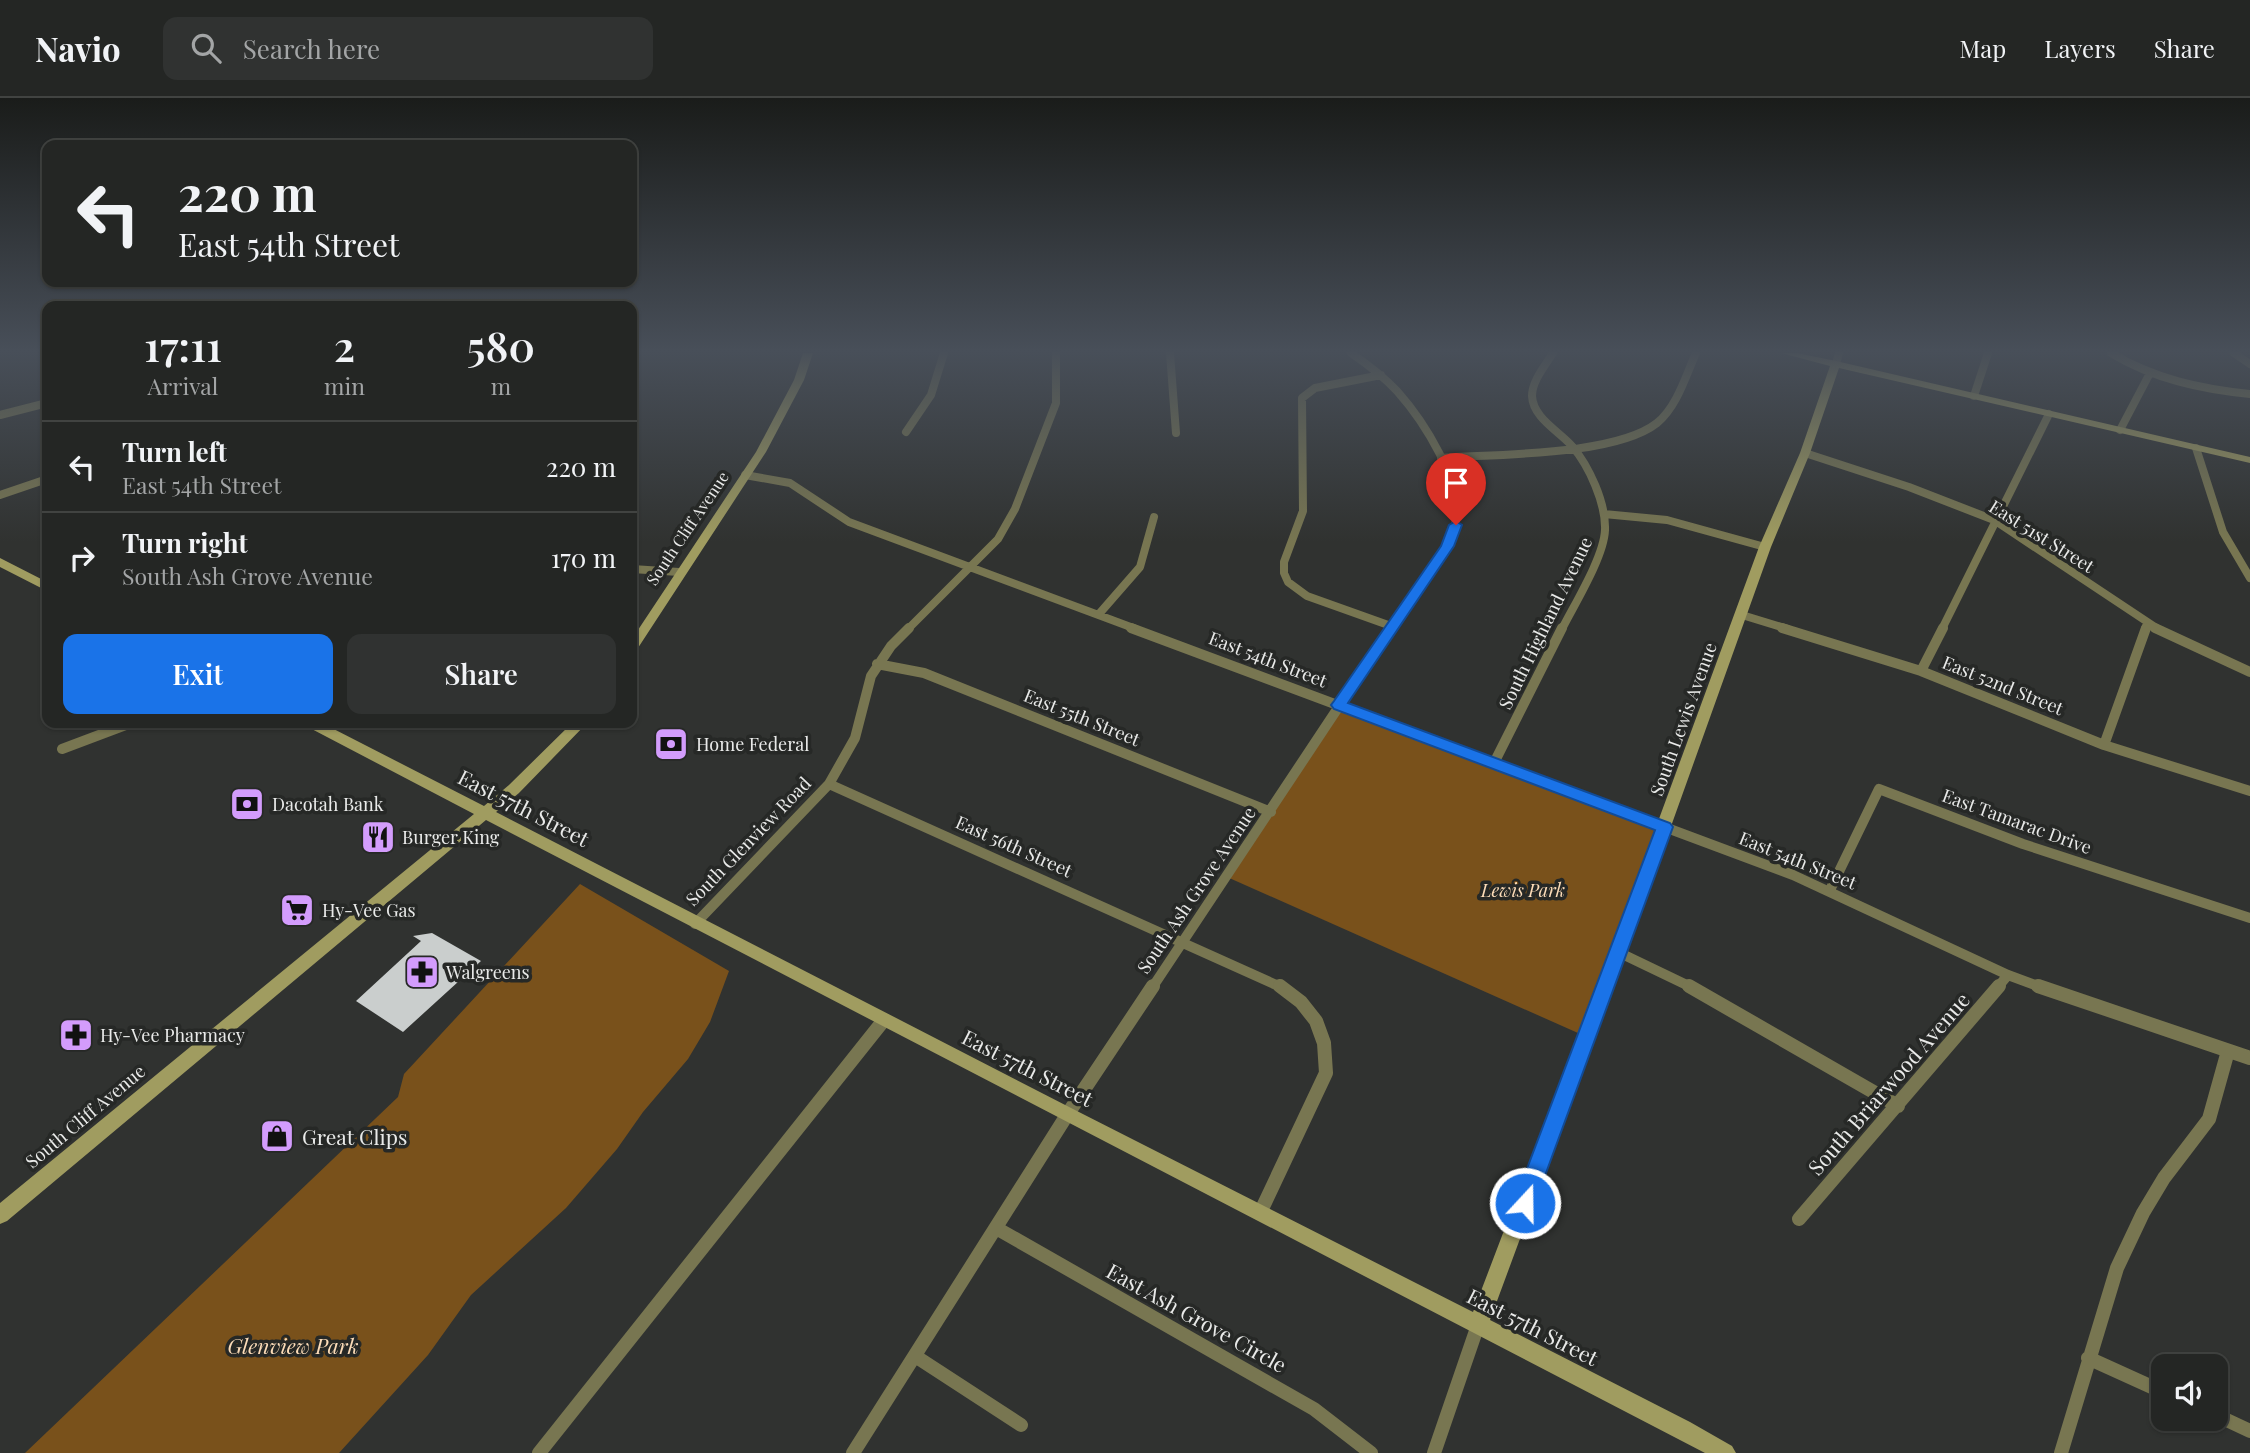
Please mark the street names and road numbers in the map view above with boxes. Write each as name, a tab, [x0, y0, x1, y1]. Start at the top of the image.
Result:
street label: South Cliff Avenue	[641, 467, 733, 589]
street label: East 51st Street	[1985, 494, 2100, 578]
street label: South Highland Avenue	[1493, 533, 1597, 713]
street label: East 54th Street	[1206, 625, 1331, 693]
street label: South Lewis Avenue	[1644, 639, 1722, 799]
street label: East 52nd Street	[1939, 650, 2068, 720]
street label: East 55th Street	[1020, 683, 1144, 751]
street label: East 57th Street	[454, 762, 595, 852]
street label: South Glenview Road	[680, 771, 816, 911]
street label: East Tamarac Drive	[1939, 783, 2095, 859]
street label: South Ash Grove Avenue	[1131, 802, 1261, 978]
street label: East 56th Street	[952, 810, 1077, 883]
street label: East 54th Street	[1736, 826, 1861, 895]
street label: South Briarwood Avenue	[1801, 986, 1975, 1180]
street label: East 57th Street	[958, 1022, 1099, 1112]
street label: South Cliff Avenue	[20, 1059, 150, 1173]
street label: East Ash Grove Circle	[1102, 1256, 1292, 1378]
street label: East 57th Street	[1463, 1281, 1604, 1371]

